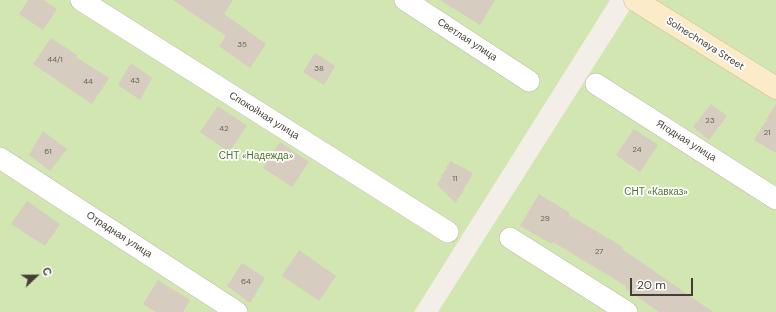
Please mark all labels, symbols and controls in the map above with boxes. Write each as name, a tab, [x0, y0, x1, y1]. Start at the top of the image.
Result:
street label: Solnechnaya Street	[664, 15, 746, 73]
street label: Светлая улица	[435, 16, 499, 64]
house number: 35	[237, 40, 247, 50]
house number: 44/1	[47, 55, 63, 65]
house number: 38	[314, 64, 324, 74]
house number: 43	[130, 76, 140, 86]
house number: 44	[83, 77, 93, 87]
street label: Спокойная улица	[227, 90, 301, 142]
house number: 23	[705, 116, 715, 126]
street label: Ягодная улица	[654, 118, 718, 164]
house number: 42	[219, 124, 229, 134]
house number: 21	[763, 128, 771, 138]
house number: 24	[632, 145, 642, 155]
house number: 61	[44, 147, 52, 157]
park label: СНТ «Надежда»	[219, 150, 293, 162]
house number: 11	[453, 174, 457, 184]
park label: СНТ «Кавказ»	[624, 186, 688, 198]
street label: Отрадная улица	[84, 209, 154, 261]
house number: 29	[540, 214, 550, 224]
house number: 27	[595, 247, 603, 257]
north arrow	[16, 256, 56, 296]
text: С	[39, 265, 55, 278]
scale bar	[632, 270, 695, 296]
house number: 64	[241, 277, 251, 287]
text: 20 m	[637, 277, 666, 293]

